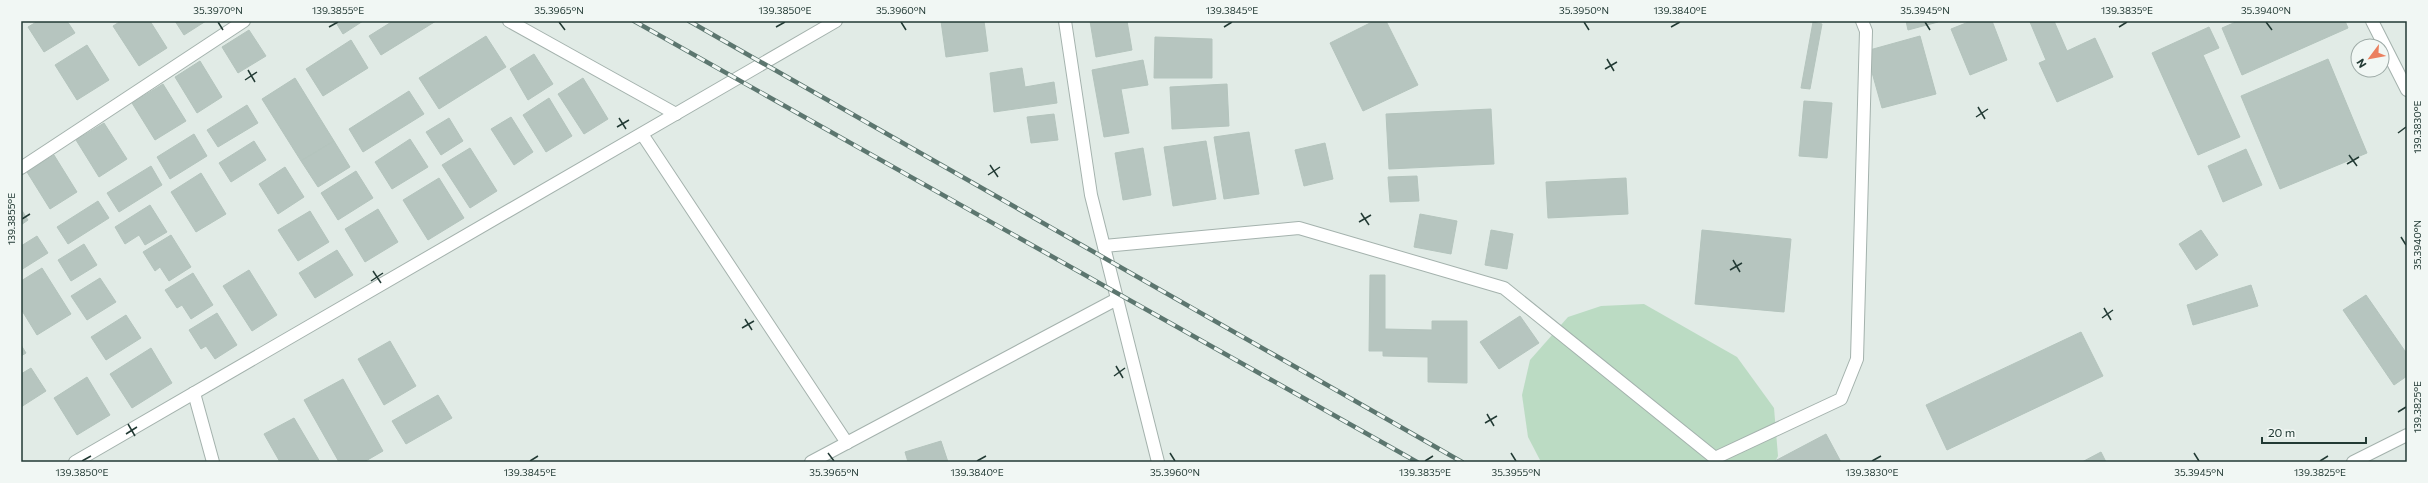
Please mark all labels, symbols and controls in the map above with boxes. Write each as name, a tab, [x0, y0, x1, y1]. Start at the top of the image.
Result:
text: 35.3970°N	[193, 4, 243, 16]
text: 139.3855°E	[312, 4, 364, 16]
text: 35.3965°N	[534, 4, 584, 16]
text: 139.3850°E	[759, 4, 812, 16]
text: 35.3960°N	[876, 4, 926, 16]
text: 139.3845°E	[1206, 4, 1258, 16]
text: 35.3950°N	[1559, 4, 1609, 16]
text: 139.3840°E	[1653, 4, 1707, 16]
text: 35.3945°N	[1900, 4, 1950, 16]
text: 139.3835°E	[2101, 4, 2153, 16]
text: 35.3940°N	[2241, 4, 2291, 16]
north arrow	[2350, 38, 2390, 78]
text: N	[2353, 57, 2369, 71]
text: 139.3830°E	[2411, 101, 2423, 153]
text: 139.3855°E	[5, 193, 17, 245]
text: 35.3940°N	[2411, 220, 2423, 270]
text: 139.3825°E	[2411, 381, 2423, 433]
scale bar	[2262, 419, 2366, 445]
text: 20 m	[2268, 425, 2295, 439]
text: 139.3850°E	[56, 466, 109, 478]
text: 139.3845°E	[504, 466, 556, 478]
text: 35.3965°N	[809, 466, 859, 478]
text: 139.3840°E	[950, 466, 1004, 478]
text: 35.3960°N	[1150, 466, 1200, 478]
text: 139.3835°E	[1399, 466, 1451, 478]
text: 35.3955°N	[1491, 466, 1541, 478]
text: 139.3830°E	[1846, 466, 1898, 478]
text: 35.3945°N	[2174, 466, 2224, 478]
text: 139.3825°E	[2294, 466, 2346, 478]

